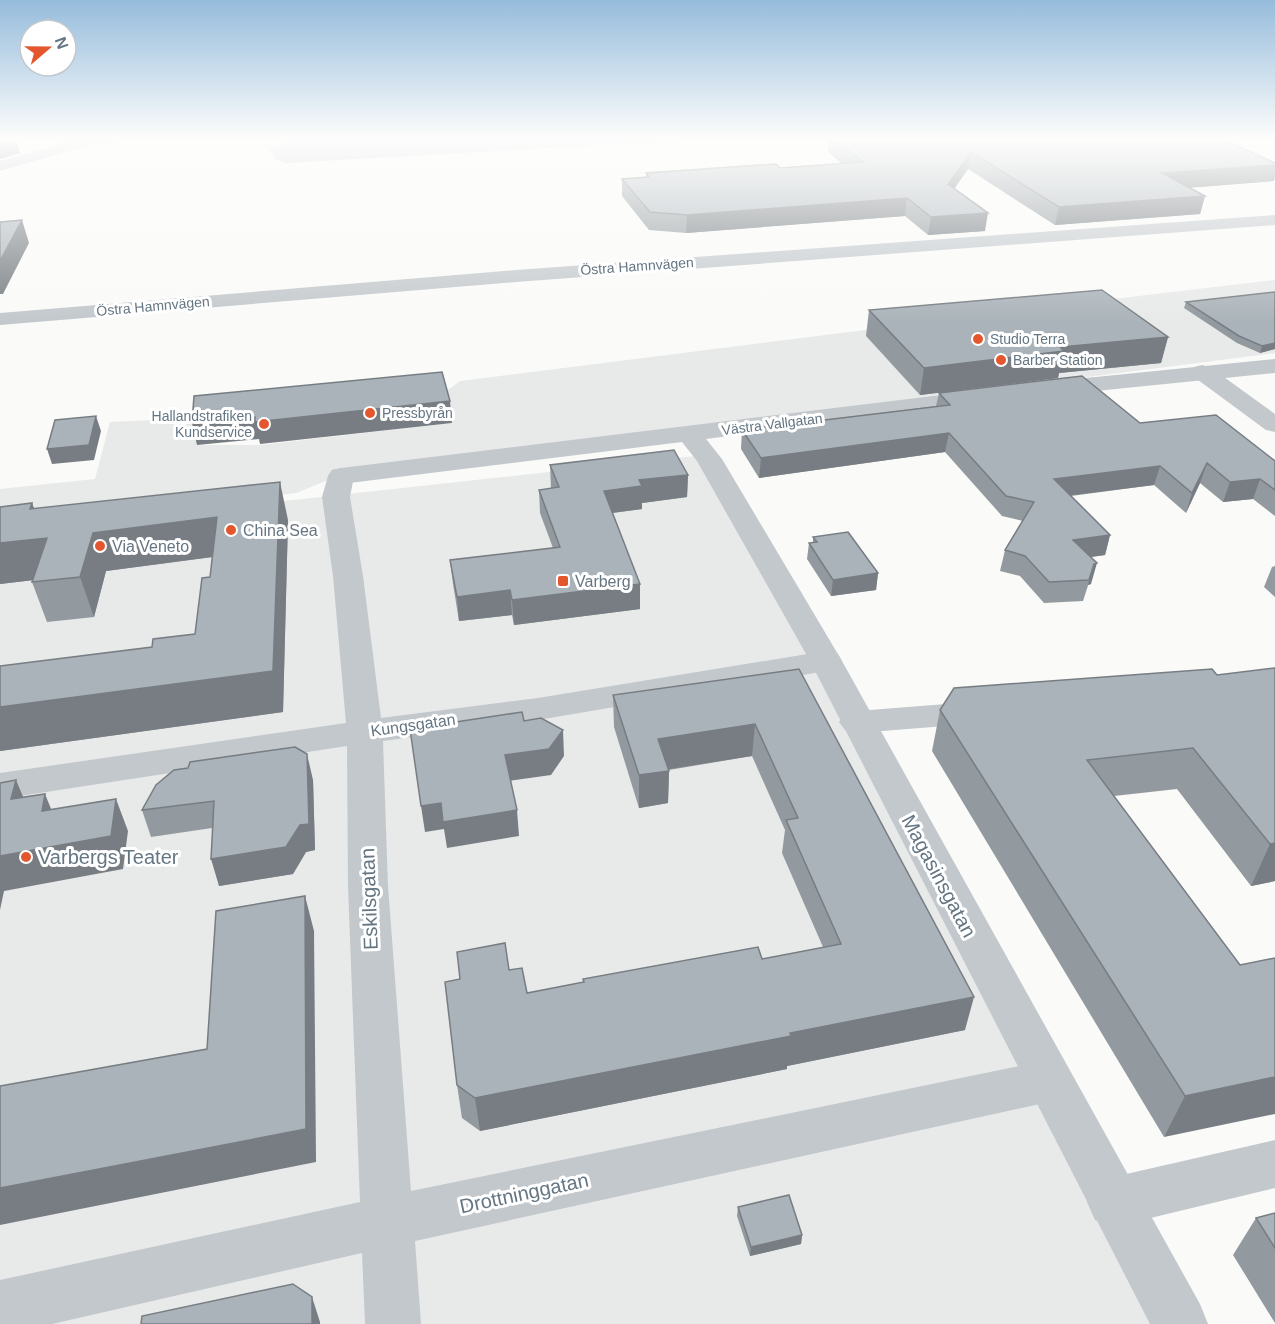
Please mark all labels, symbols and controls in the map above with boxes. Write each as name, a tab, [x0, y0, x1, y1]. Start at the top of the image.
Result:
north arrow	[18, 18, 78, 78]
text: N	[52, 35, 72, 51]
street label: Östra Hamnvägen	[580, 253, 694, 278]
street label: Östra Hamnvägen	[96, 292, 210, 319]
place label: Studio Terra	[990, 331, 1065, 347]
marker: Studio Terra	[971, 332, 985, 346]
place label: Barber Station	[1013, 352, 1103, 368]
marker: Barber Station	[994, 353, 1008, 367]
place label: Pressbyrån	[382, 405, 453, 421]
marker: Pressbyrån	[363, 406, 377, 420]
place label: Hallandstrafiken Kundservice	[152, 408, 252, 440]
street label: Västra Vallgatan	[721, 410, 823, 438]
marker: Hallandstrafiken Kundservice	[257, 417, 271, 431]
place label: China Sea	[243, 522, 318, 539]
marker: China Sea	[224, 523, 238, 537]
place label: Via Veneto	[112, 538, 189, 555]
marker: Via Veneto	[93, 539, 107, 553]
place label: Varberg	[575, 573, 631, 590]
marker: Varberg	[556, 574, 570, 588]
street label: Kungsgatan	[370, 711, 456, 739]
street label: Magasinsgatan	[897, 811, 981, 941]
place label: Varbergs Teater	[38, 846, 179, 868]
street label: Eskilsgatan	[356, 848, 382, 950]
marker: Varbergs Teater	[19, 850, 33, 864]
street label: Drottninggatan	[458, 1169, 590, 1217]

